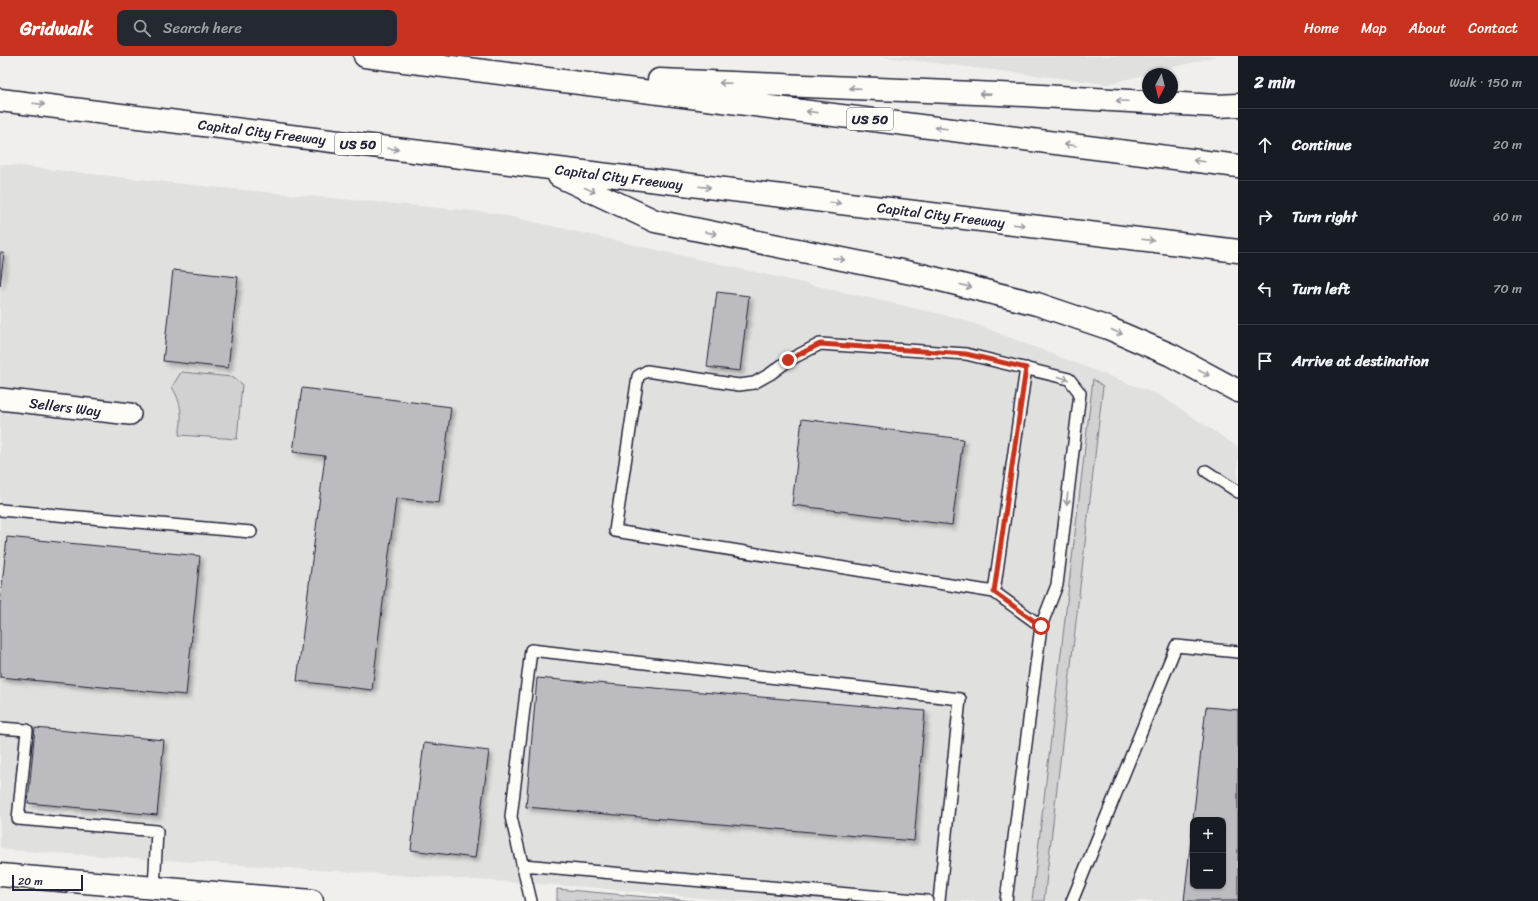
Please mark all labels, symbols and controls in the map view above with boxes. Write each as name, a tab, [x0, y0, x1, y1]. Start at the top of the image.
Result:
search box	[117, 10, 397, 46]
text: Gridwalk	[20, 12, 93, 45]
text: Search here	[163, 15, 242, 41]
text: Home	[1304, 16, 1339, 41]
text: Map	[1361, 16, 1387, 41]
text: About	[1409, 16, 1446, 41]
text: Contact	[1468, 16, 1518, 41]
icon: search	[131, 17, 153, 39]
text: 2 min	[1254, 67, 1295, 97]
north arrow	[1142, 68, 1178, 104]
text: Walk · 150 m	[1449, 71, 1522, 94]
one-way arrow	[719, 79, 732, 86]
one-way arrow	[849, 84, 862, 92]
one-way arrow	[979, 90, 992, 97]
one-way arrow	[1116, 97, 1129, 104]
one-way arrow	[32, 101, 45, 108]
one-way arrow	[806, 108, 819, 116]
road number: US 50	[847, 108, 893, 130]
street label: Capital City Freeway	[197, 112, 328, 153]
one-way arrow	[935, 124, 948, 132]
text: Continue	[1292, 132, 1352, 158]
road number: US 50	[335, 133, 381, 155]
text: 20 m	[1493, 133, 1522, 156]
icon: ahead	[1254, 134, 1276, 156]
one-way arrow	[1064, 141, 1077, 148]
one-way arrow	[386, 145, 399, 153]
street label: Capital City Freeway	[554, 157, 685, 198]
one-way arrow	[1193, 157, 1206, 165]
one-way arrow	[699, 183, 712, 191]
one-way arrow	[583, 187, 595, 194]
street label: Capital City Freeway	[876, 195, 1007, 236]
one-way arrow	[828, 199, 841, 206]
text: Turn right	[1292, 204, 1357, 230]
text: 60 m	[1493, 205, 1522, 228]
icon: right	[1254, 206, 1276, 228]
one-way arrow	[1012, 221, 1025, 229]
one-way arrow	[704, 229, 717, 237]
one-way arrow	[1141, 236, 1154, 244]
one-way arrow	[832, 255, 845, 263]
text: Turn left	[1292, 276, 1350, 302]
text: 70 m	[1493, 277, 1522, 300]
icon: left	[1254, 278, 1276, 300]
one-way arrow	[959, 283, 972, 291]
one-way arrow	[1110, 329, 1122, 336]
text: Arrive at destination	[1292, 348, 1429, 374]
icon: arrive	[1254, 350, 1276, 372]
route end	[779, 351, 797, 369]
one-way arrow	[1198, 370, 1210, 377]
one-way arrow	[1057, 375, 1070, 382]
street label: Sellers Way	[28, 391, 103, 424]
one-way arrow	[1063, 492, 1071, 505]
route start	[1032, 617, 1050, 635]
map controls	[1190, 817, 1226, 889]
button: +	[1190, 817, 1226, 853]
button: −	[1190, 853, 1226, 889]
text: 20 m	[18, 872, 43, 891]
scale bar	[12, 873, 83, 892]

